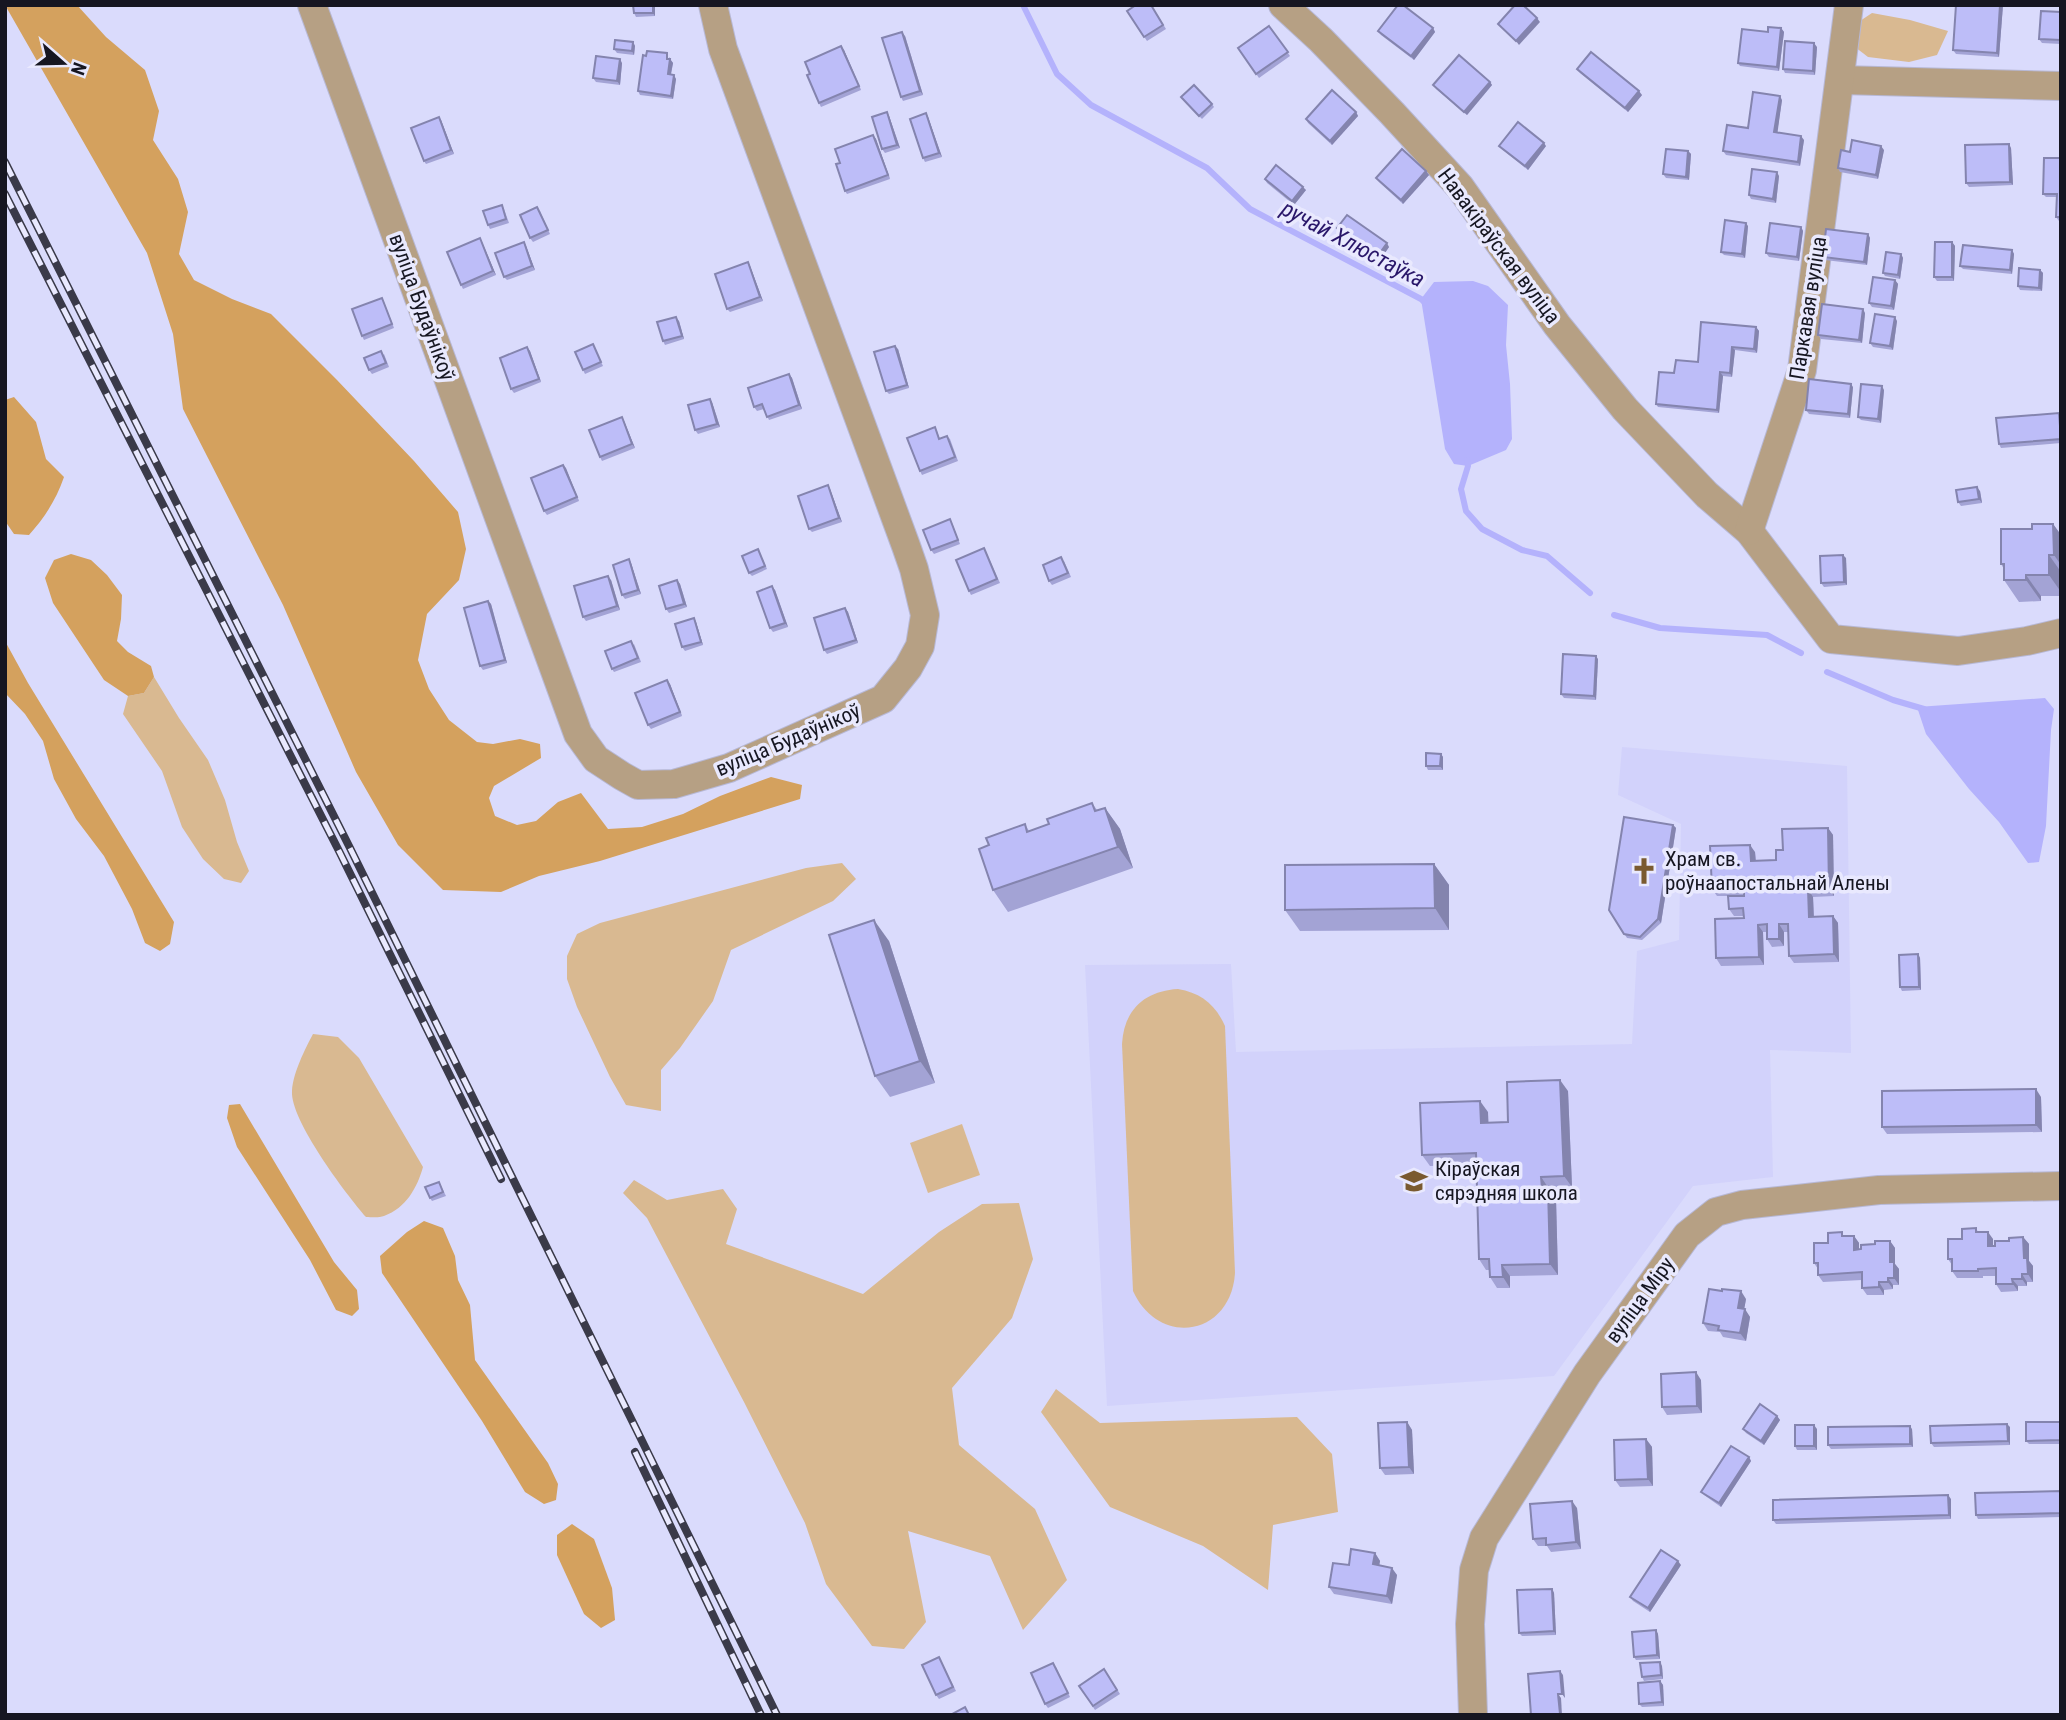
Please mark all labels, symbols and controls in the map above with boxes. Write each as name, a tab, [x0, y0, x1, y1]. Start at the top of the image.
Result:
north arrow	[28, 28, 98, 98]
text: N	[66, 59, 91, 78]
street label: Навакіраўская вуліца	[1433, 164, 1565, 328]
water label: ручай Хлюстаўка	[1276, 194, 1429, 293]
street label: вуліца Будаўнікоў	[384, 230, 460, 384]
street label: Паркавая вуліца	[1785, 235, 1831, 381]
street label: вуліца Будаўнікоў	[712, 699, 864, 781]
place label: Храм св. роўнаапостальнай Алены	[1665, 847, 1890, 895]
church icon: Храм св. роўнаапостальнай Алены	[1629, 856, 1659, 886]
place label: Кіраўская сярэдняя школа	[1435, 1157, 1578, 1205]
school or university icon: Кіраўская сярэдняя школа	[1399, 1166, 1429, 1196]
street label: вуліца Міру	[1601, 1252, 1679, 1347]

